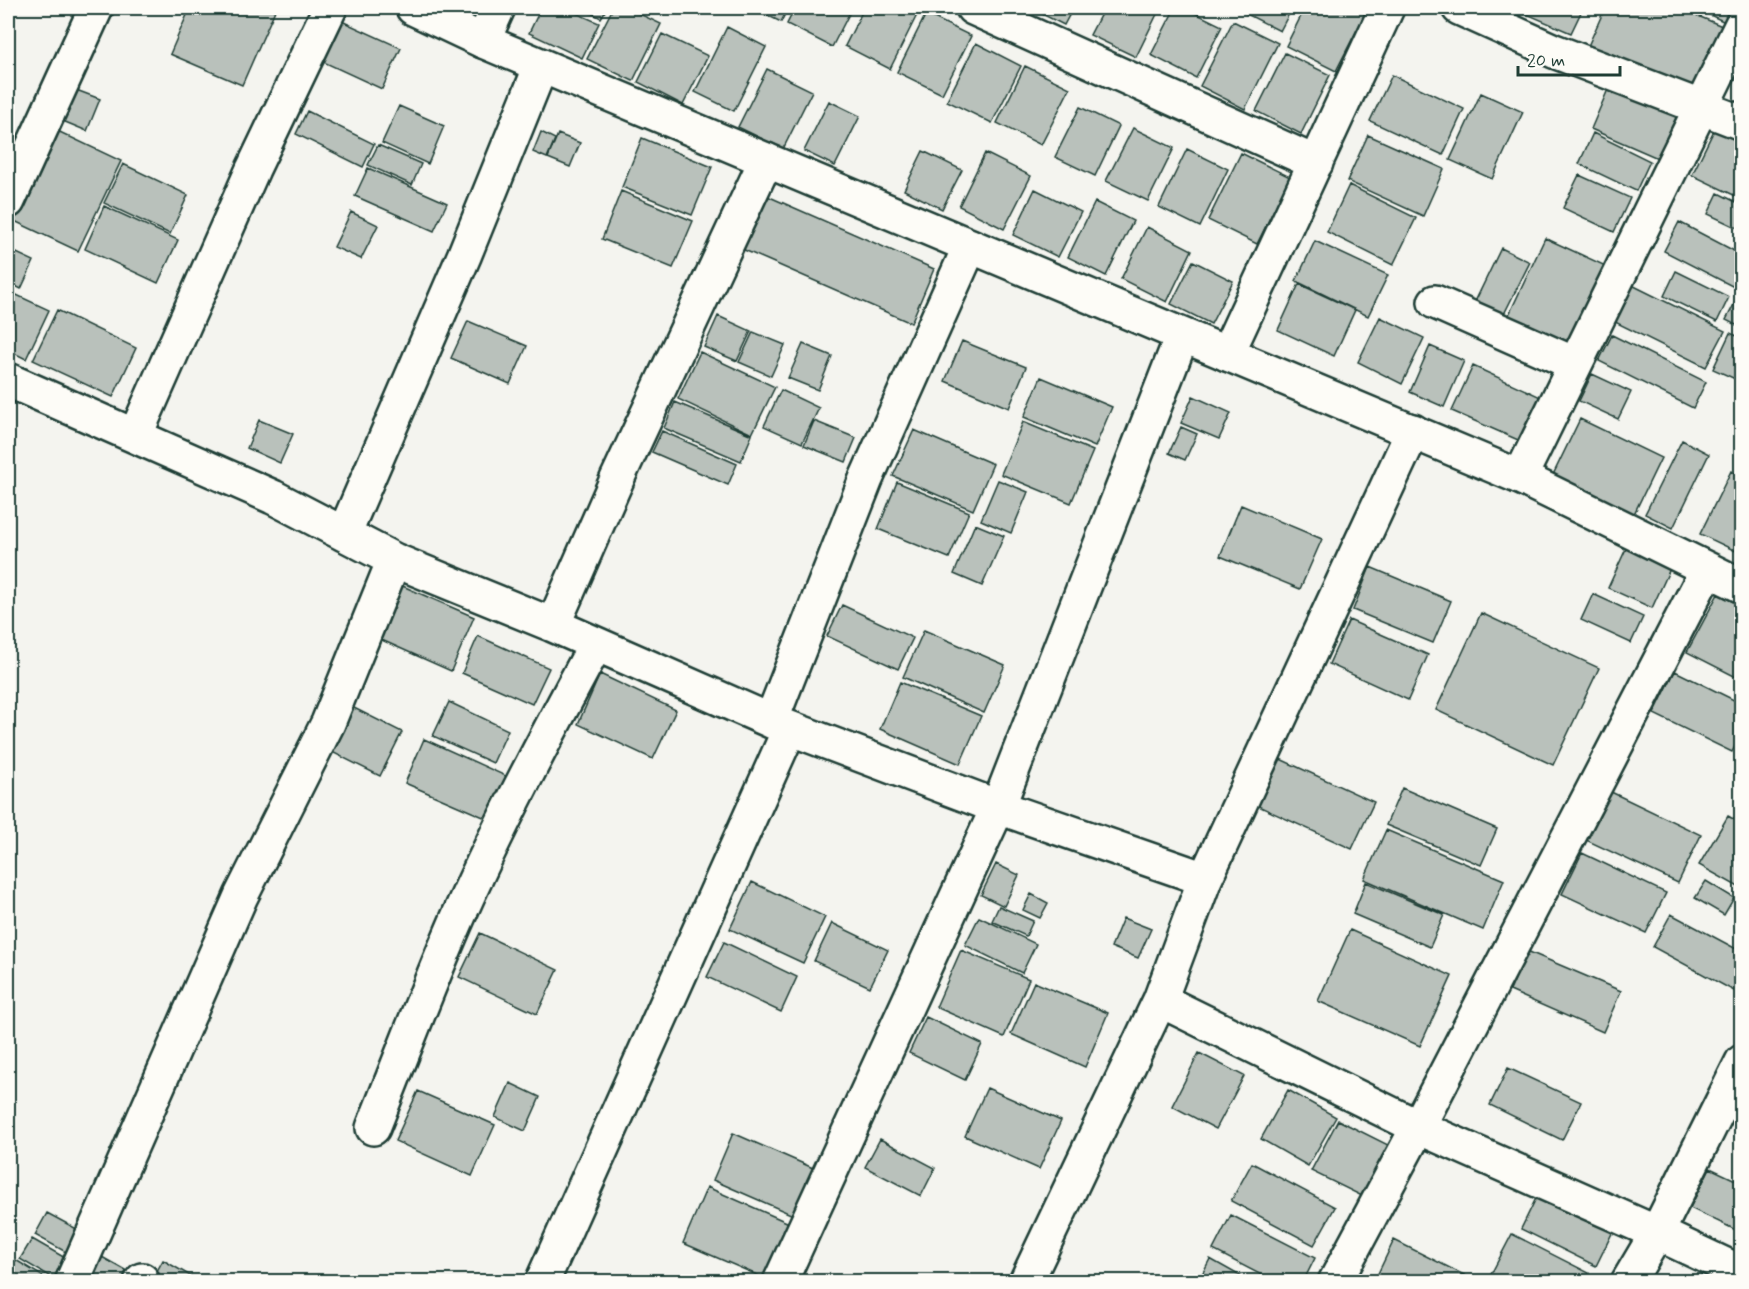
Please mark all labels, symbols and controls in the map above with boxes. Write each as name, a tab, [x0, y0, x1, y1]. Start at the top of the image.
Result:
scale bar	[1518, 39, 1620, 77]
text: 20 m	[1527, 49, 1565, 73]

